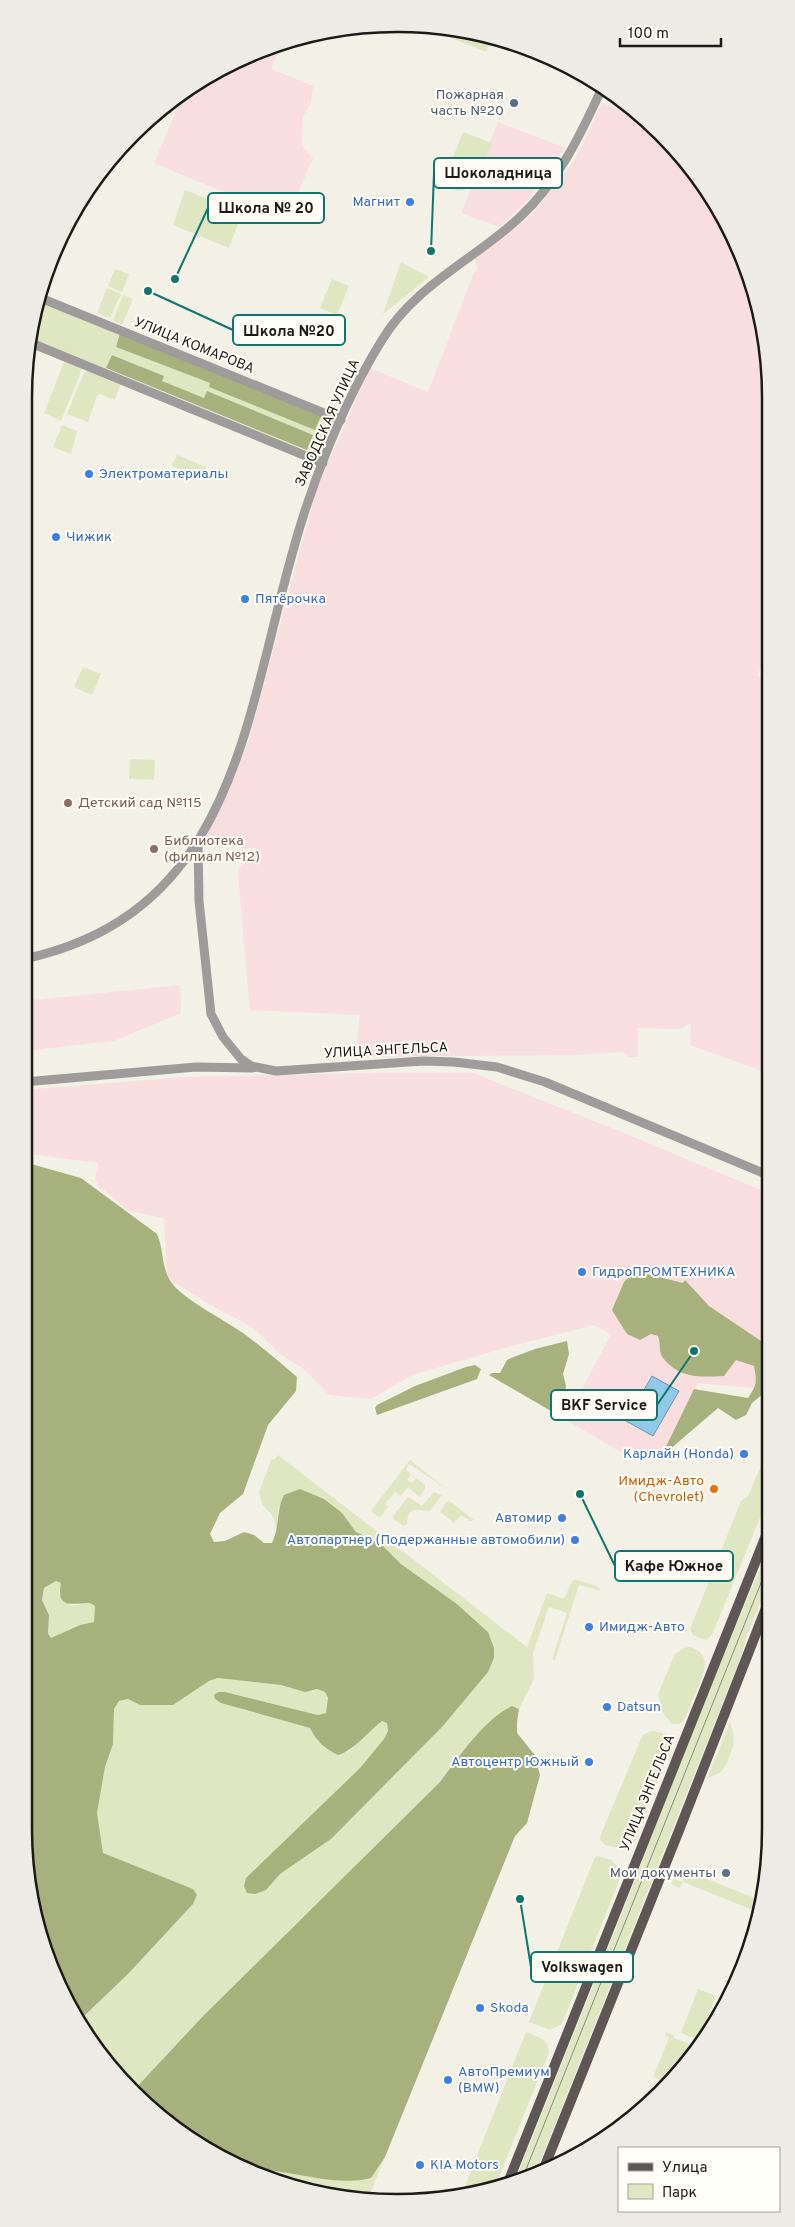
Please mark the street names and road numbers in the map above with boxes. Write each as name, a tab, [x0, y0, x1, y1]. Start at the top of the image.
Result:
street label: УЛИЦА КОМАРОВА	[131, 314, 257, 378]
street label: ЗАВОДСКАЯ УЛИЦА	[292, 356, 364, 490]
street label: УЛИЦА ЭНГЕЛЬСА	[324, 1039, 448, 1063]
street label: УЛИЦА ЭНГЕЛЬСА	[617, 1732, 679, 1854]

